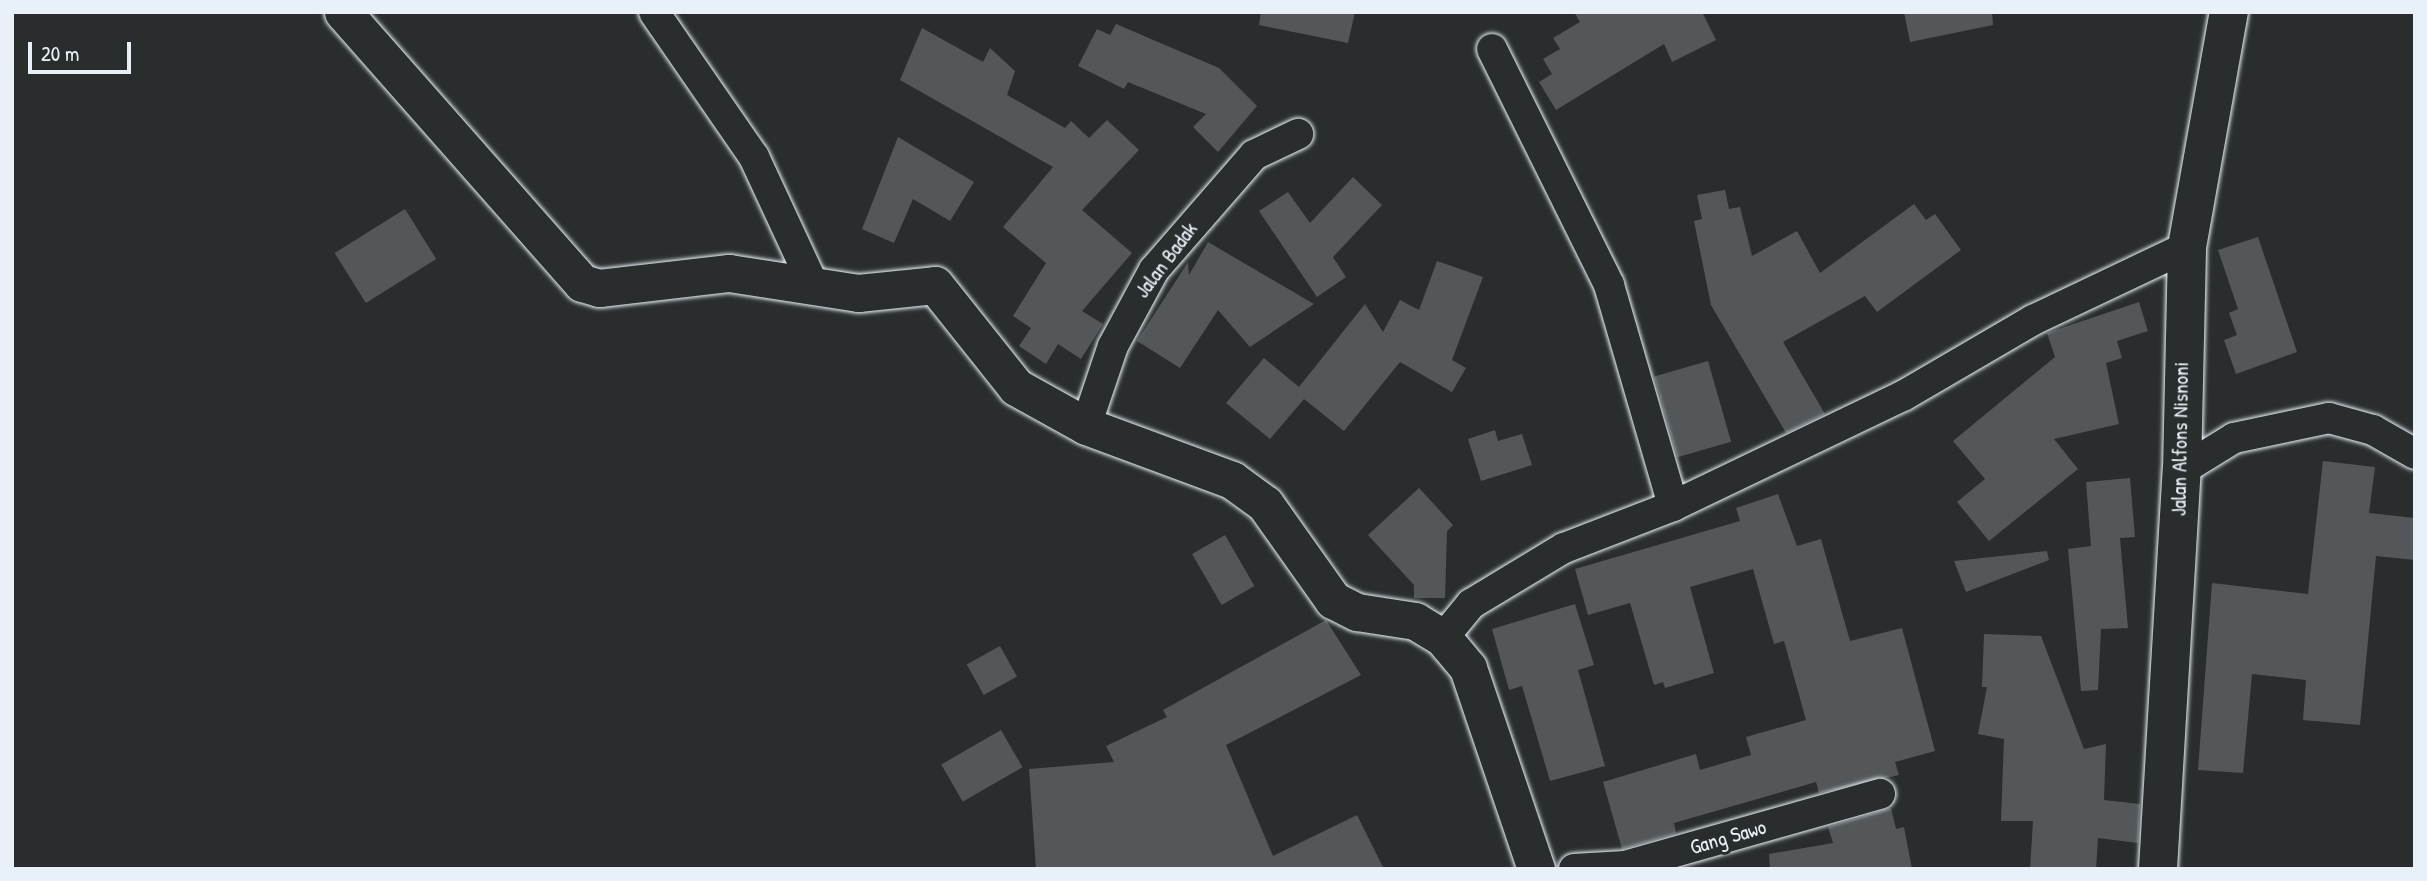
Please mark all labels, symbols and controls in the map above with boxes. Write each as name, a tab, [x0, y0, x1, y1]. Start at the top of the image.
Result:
scale bar	[32, 28, 135, 72]
text: 20 m	[41, 39, 79, 68]
street label: Jalan Badak	[1129, 217, 1203, 303]
street label: Jalan Alfons Nisnoni	[2166, 362, 2194, 516]
street label: Gang Sawo	[1687, 814, 1769, 860]

